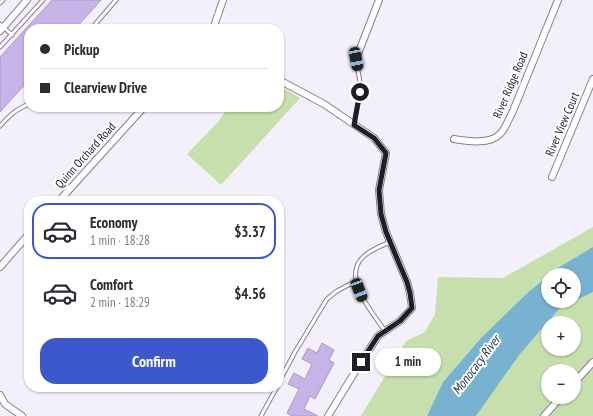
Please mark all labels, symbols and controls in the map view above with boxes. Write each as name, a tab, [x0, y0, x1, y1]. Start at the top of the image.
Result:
text: Pickup	[64, 40, 99, 59]
car	[348, 46, 364, 72]
street label: River Ridge Road	[489, 50, 531, 120]
text: Clearview Drive	[64, 78, 147, 97]
route start	[351, 83, 369, 101]
street label: River View Court	[542, 89, 583, 158]
street label: Quinn Orchard Road	[52, 119, 118, 191]
icon: car	[42, 213, 78, 249]
text: Economy	[90, 213, 138, 232]
text: $3.37	[234, 222, 266, 241]
text: 1 min · 18:28	[90, 232, 150, 249]
map controls	[541, 268, 581, 404]
button: locate	[541, 268, 581, 308]
icon: car	[42, 275, 78, 311]
text: Comfort	[90, 275, 133, 294]
car	[349, 277, 369, 303]
text: $4.56	[234, 284, 266, 303]
text: 2 min · 18:29	[90, 294, 150, 311]
button: +	[541, 316, 581, 356]
water label: Monocacy River	[448, 330, 505, 398]
button: Confirm	[40, 338, 268, 384]
callout: 1 min	[375, 348, 441, 376]
route end	[352, 353, 370, 371]
text: 1 min	[395, 353, 421, 370]
button: −	[541, 364, 581, 404]

